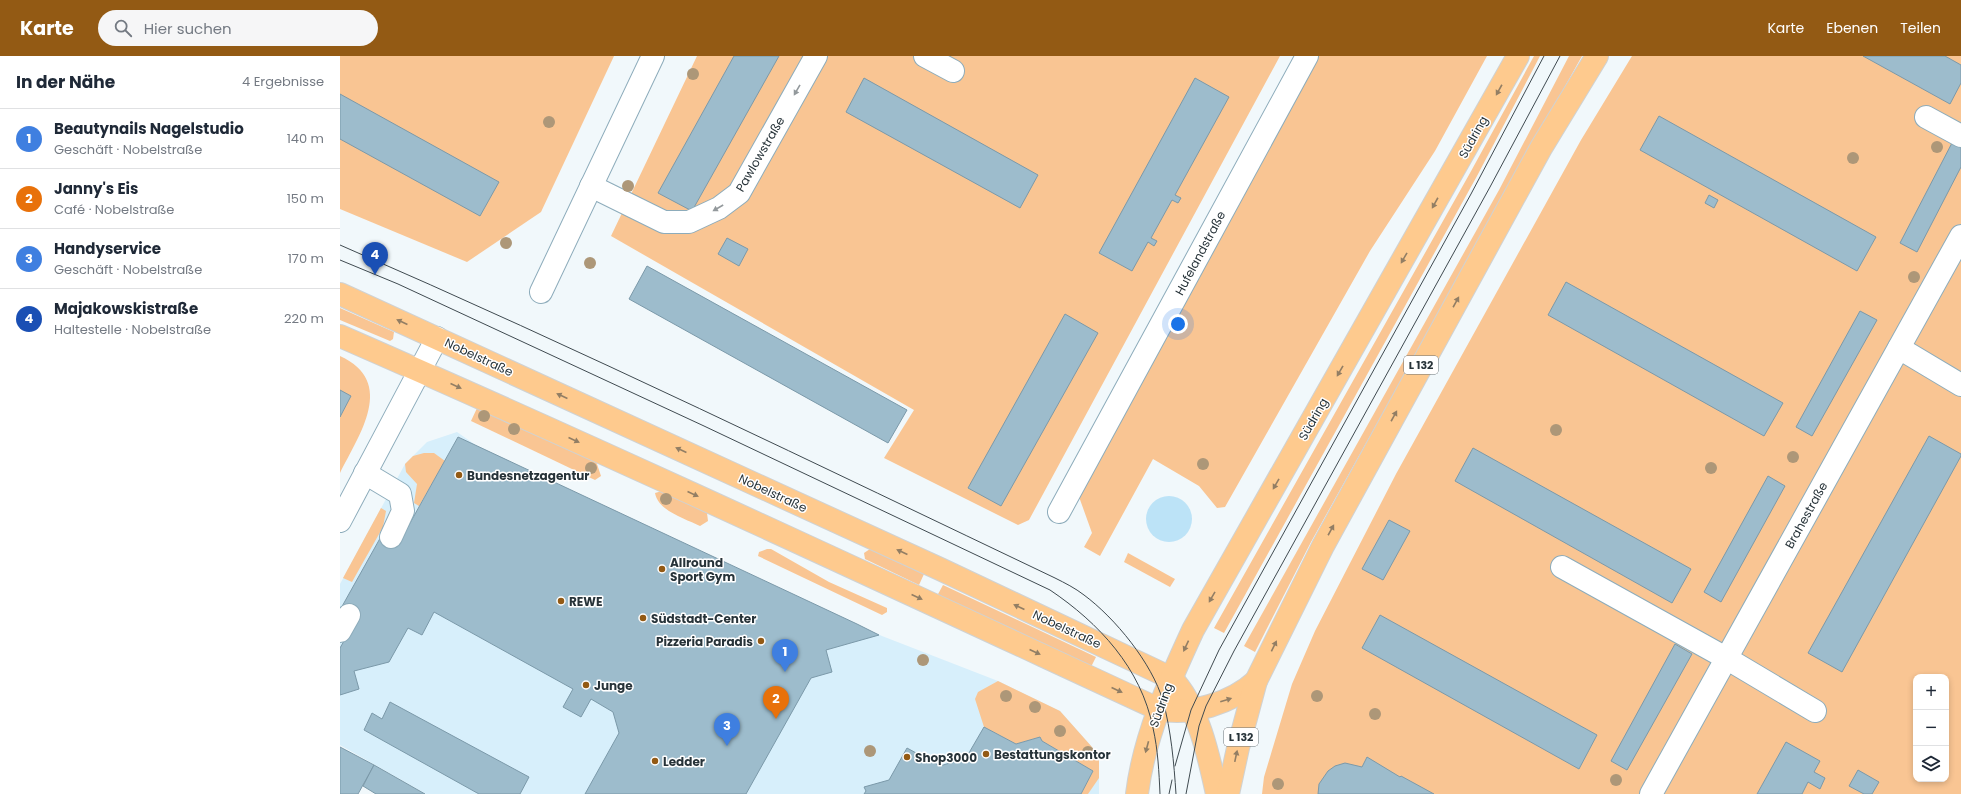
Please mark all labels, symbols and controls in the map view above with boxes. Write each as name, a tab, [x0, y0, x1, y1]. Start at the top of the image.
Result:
search box	[98, 10, 378, 46]
text: Karte	[20, 15, 74, 42]
icon: search	[112, 17, 134, 39]
text: Hier suchen	[144, 18, 232, 39]
text: Karte	[1767, 18, 1804, 38]
text: Ebenen	[1826, 18, 1878, 38]
text: Teilen	[1900, 18, 1941, 38]
text: In der Nähe	[16, 70, 115, 94]
text: 4 Ergebnisse	[242, 72, 324, 91]
one-way arrow	[793, 84, 800, 96]
one-way arrow	[1495, 84, 1502, 96]
street label: Pawlowstraße	[732, 113, 788, 195]
street label: Südring	[1454, 113, 1492, 161]
text: Beautynails Nagelstudio	[54, 118, 244, 139]
text: 1	[27, 129, 31, 148]
text: 140 m	[287, 129, 324, 148]
text: Geschäft · Nobelstraße	[54, 140, 202, 159]
text: Janny's Eis	[54, 178, 138, 199]
text: 2	[25, 189, 33, 208]
text: 150 m	[287, 189, 324, 208]
one-way arrow	[1432, 198, 1439, 209]
text: Café · Nobelstraße	[54, 200, 174, 219]
one-way arrow	[712, 204, 724, 211]
street label: Hufelandstraße	[1171, 208, 1229, 298]
text: Handyservice	[54, 238, 161, 259]
pin: 4	[362, 242, 388, 275]
text: 3	[25, 249, 33, 268]
text: 170 m	[288, 249, 324, 268]
one-way arrow	[1401, 252, 1408, 264]
text: Geschäft · Nobelstraße	[54, 260, 202, 279]
one-way arrow	[1452, 296, 1459, 307]
text: Majakowskistraße	[54, 298, 198, 319]
text: 4	[25, 309, 33, 328]
text: 220 m	[284, 309, 324, 328]
your location	[1168, 314, 1188, 334]
one-way arrow	[396, 319, 408, 325]
text: Haltestelle · Nobelstraße	[54, 320, 211, 339]
street label: Nobelstraße	[442, 334, 516, 380]
road number: L 132	[1404, 356, 1438, 374]
one-way arrow	[1337, 365, 1344, 377]
one-way arrow	[450, 384, 462, 390]
one-way arrow	[557, 393, 568, 399]
street label: Südring	[1294, 395, 1332, 443]
one-way arrow	[1390, 410, 1397, 422]
one-way arrow	[569, 437, 580, 443]
one-way arrow	[675, 447, 686, 453]
place label: Bundesnetzagentur	[467, 467, 590, 484]
marker: Bundesnetzagentur	[454, 470, 464, 480]
street label: Nobelstraße	[736, 470, 810, 516]
one-way arrow	[1273, 478, 1280, 490]
street label: Brahestraße	[1781, 479, 1831, 551]
one-way arrow	[687, 491, 698, 497]
one-way arrow	[1328, 524, 1335, 536]
one-way arrow	[895, 548, 907, 554]
place label: Allround Sport Gym	[670, 554, 735, 585]
marker: Allround Sport Gym	[657, 564, 667, 574]
one-way arrow	[1209, 591, 1216, 603]
place label: REWE	[569, 593, 602, 610]
one-way arrow	[912, 594, 924, 600]
marker: REWE	[556, 596, 566, 606]
one-way arrow	[1014, 604, 1025, 610]
street label: Nobelstraße	[1030, 606, 1104, 652]
place label: Südstadt-Center	[651, 610, 756, 627]
marker: Südstadt-Center	[638, 613, 648, 623]
place label: Pizzeria Paradis	[656, 633, 753, 650]
marker: Pizzeria Paradis	[756, 636, 766, 646]
pin: 1	[772, 639, 798, 672]
one-way arrow	[1183, 641, 1189, 652]
one-way arrow	[1270, 641, 1277, 652]
one-way arrow	[1029, 649, 1040, 655]
map controls	[1913, 674, 1949, 782]
button: +	[1913, 674, 1949, 710]
place label: Junge	[594, 677, 633, 694]
marker: Junge	[581, 680, 591, 690]
street label: Südring	[1145, 680, 1177, 730]
pin: 2	[763, 686, 789, 719]
one-way arrow	[1111, 687, 1123, 693]
one-way arrow	[1220, 697, 1232, 703]
button: −	[1913, 710, 1949, 746]
pin: 3	[714, 713, 740, 746]
road number: L 132	[1224, 728, 1258, 746]
one-way arrow	[1144, 741, 1150, 753]
place label: Bestattungskontor	[994, 746, 1111, 763]
button: layers	[1913, 746, 1949, 782]
place label: Shop3000	[915, 749, 977, 766]
marker: Bestattungskontor	[981, 749, 991, 759]
one-way arrow	[1234, 750, 1240, 762]
marker: Shop3000	[902, 752, 912, 762]
place label: Ledder	[663, 753, 705, 770]
marker: Ledder	[650, 756, 660, 766]

